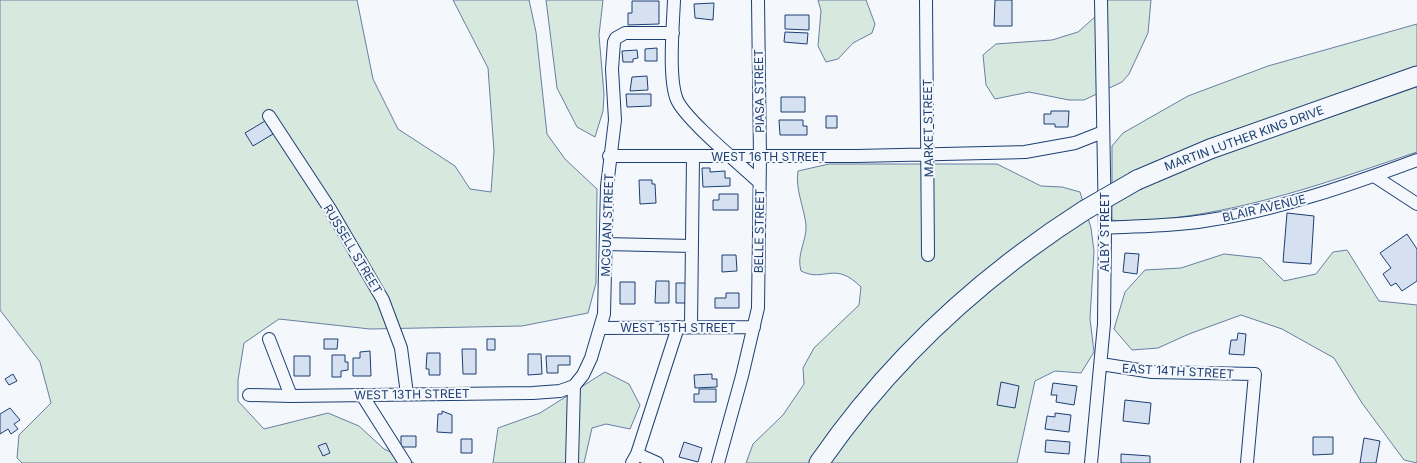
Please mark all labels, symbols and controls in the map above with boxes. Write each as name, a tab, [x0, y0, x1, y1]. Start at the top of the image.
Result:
street label: PIASA STREET	[751, 49, 767, 133]
street label: MARKET STREET	[920, 78, 936, 177]
street label: MARTIN LUTHER KING DRIVE	[1162, 102, 1326, 174]
street label: WEST 16TH STREET	[711, 149, 827, 164]
street label: MCGUAN STREET	[598, 173, 616, 277]
street label: BELLE STREET	[751, 188, 767, 273]
street label: BLAIR AVENUE	[1221, 191, 1307, 225]
street label: ALBY STREET	[1097, 192, 1112, 272]
street label: RUSSELL STREET	[320, 202, 386, 297]
street label: WEST 15TH STREET	[620, 320, 736, 335]
street label: EAST 14TH STREET	[1122, 361, 1235, 381]
street label: WEST 13TH STREET	[354, 385, 470, 403]

